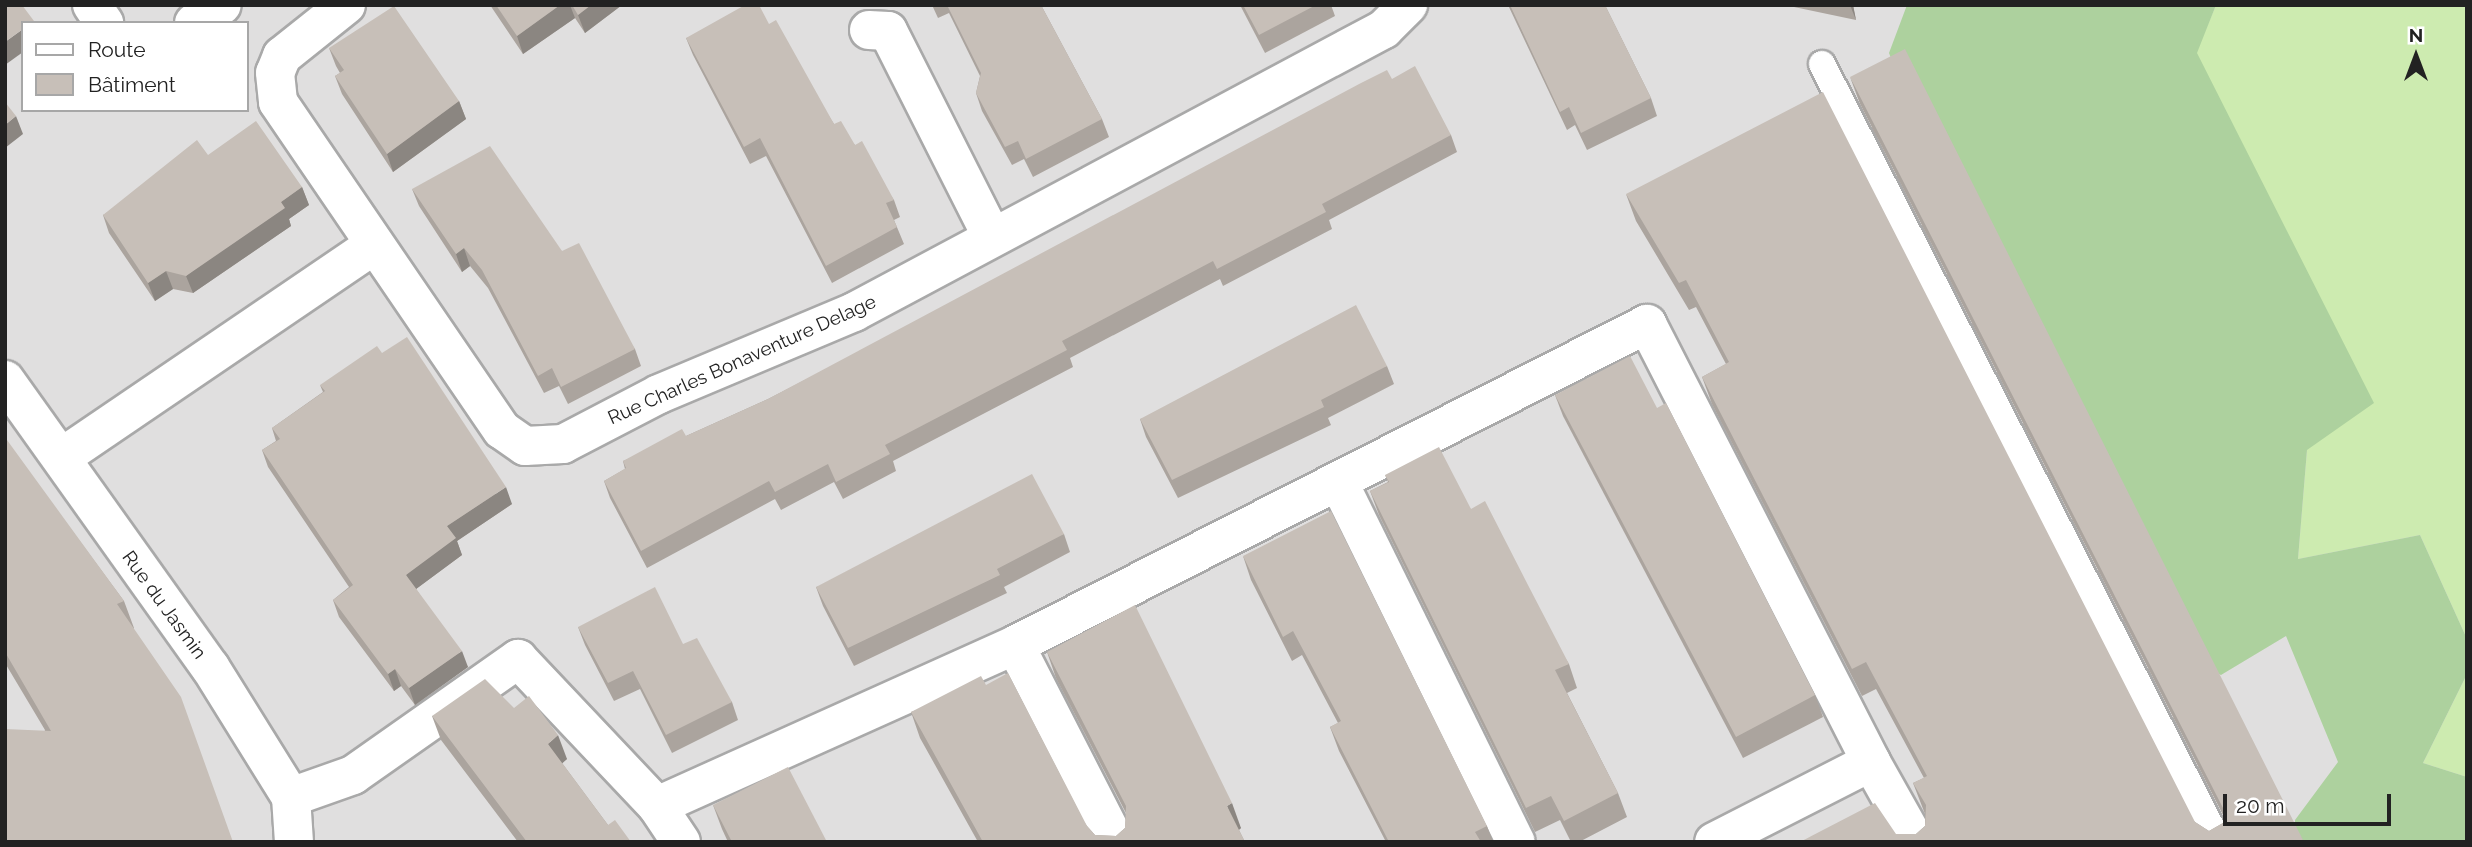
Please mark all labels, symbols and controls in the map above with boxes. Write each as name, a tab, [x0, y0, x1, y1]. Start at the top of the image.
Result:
legend	[21, 21, 248, 112]
north arrow	[2381, 21, 2451, 91]
text: N	[2409, 24, 2423, 46]
text: Route	[88, 37, 146, 62]
text: Bâtiment	[88, 72, 176, 97]
street label: Rue Charles Bonaventure Delage	[604, 290, 880, 430]
street label: Rue du Jasmin	[117, 546, 211, 664]
scale bar	[2227, 780, 2395, 824]
text: 20 m	[2236, 793, 2284, 818]

